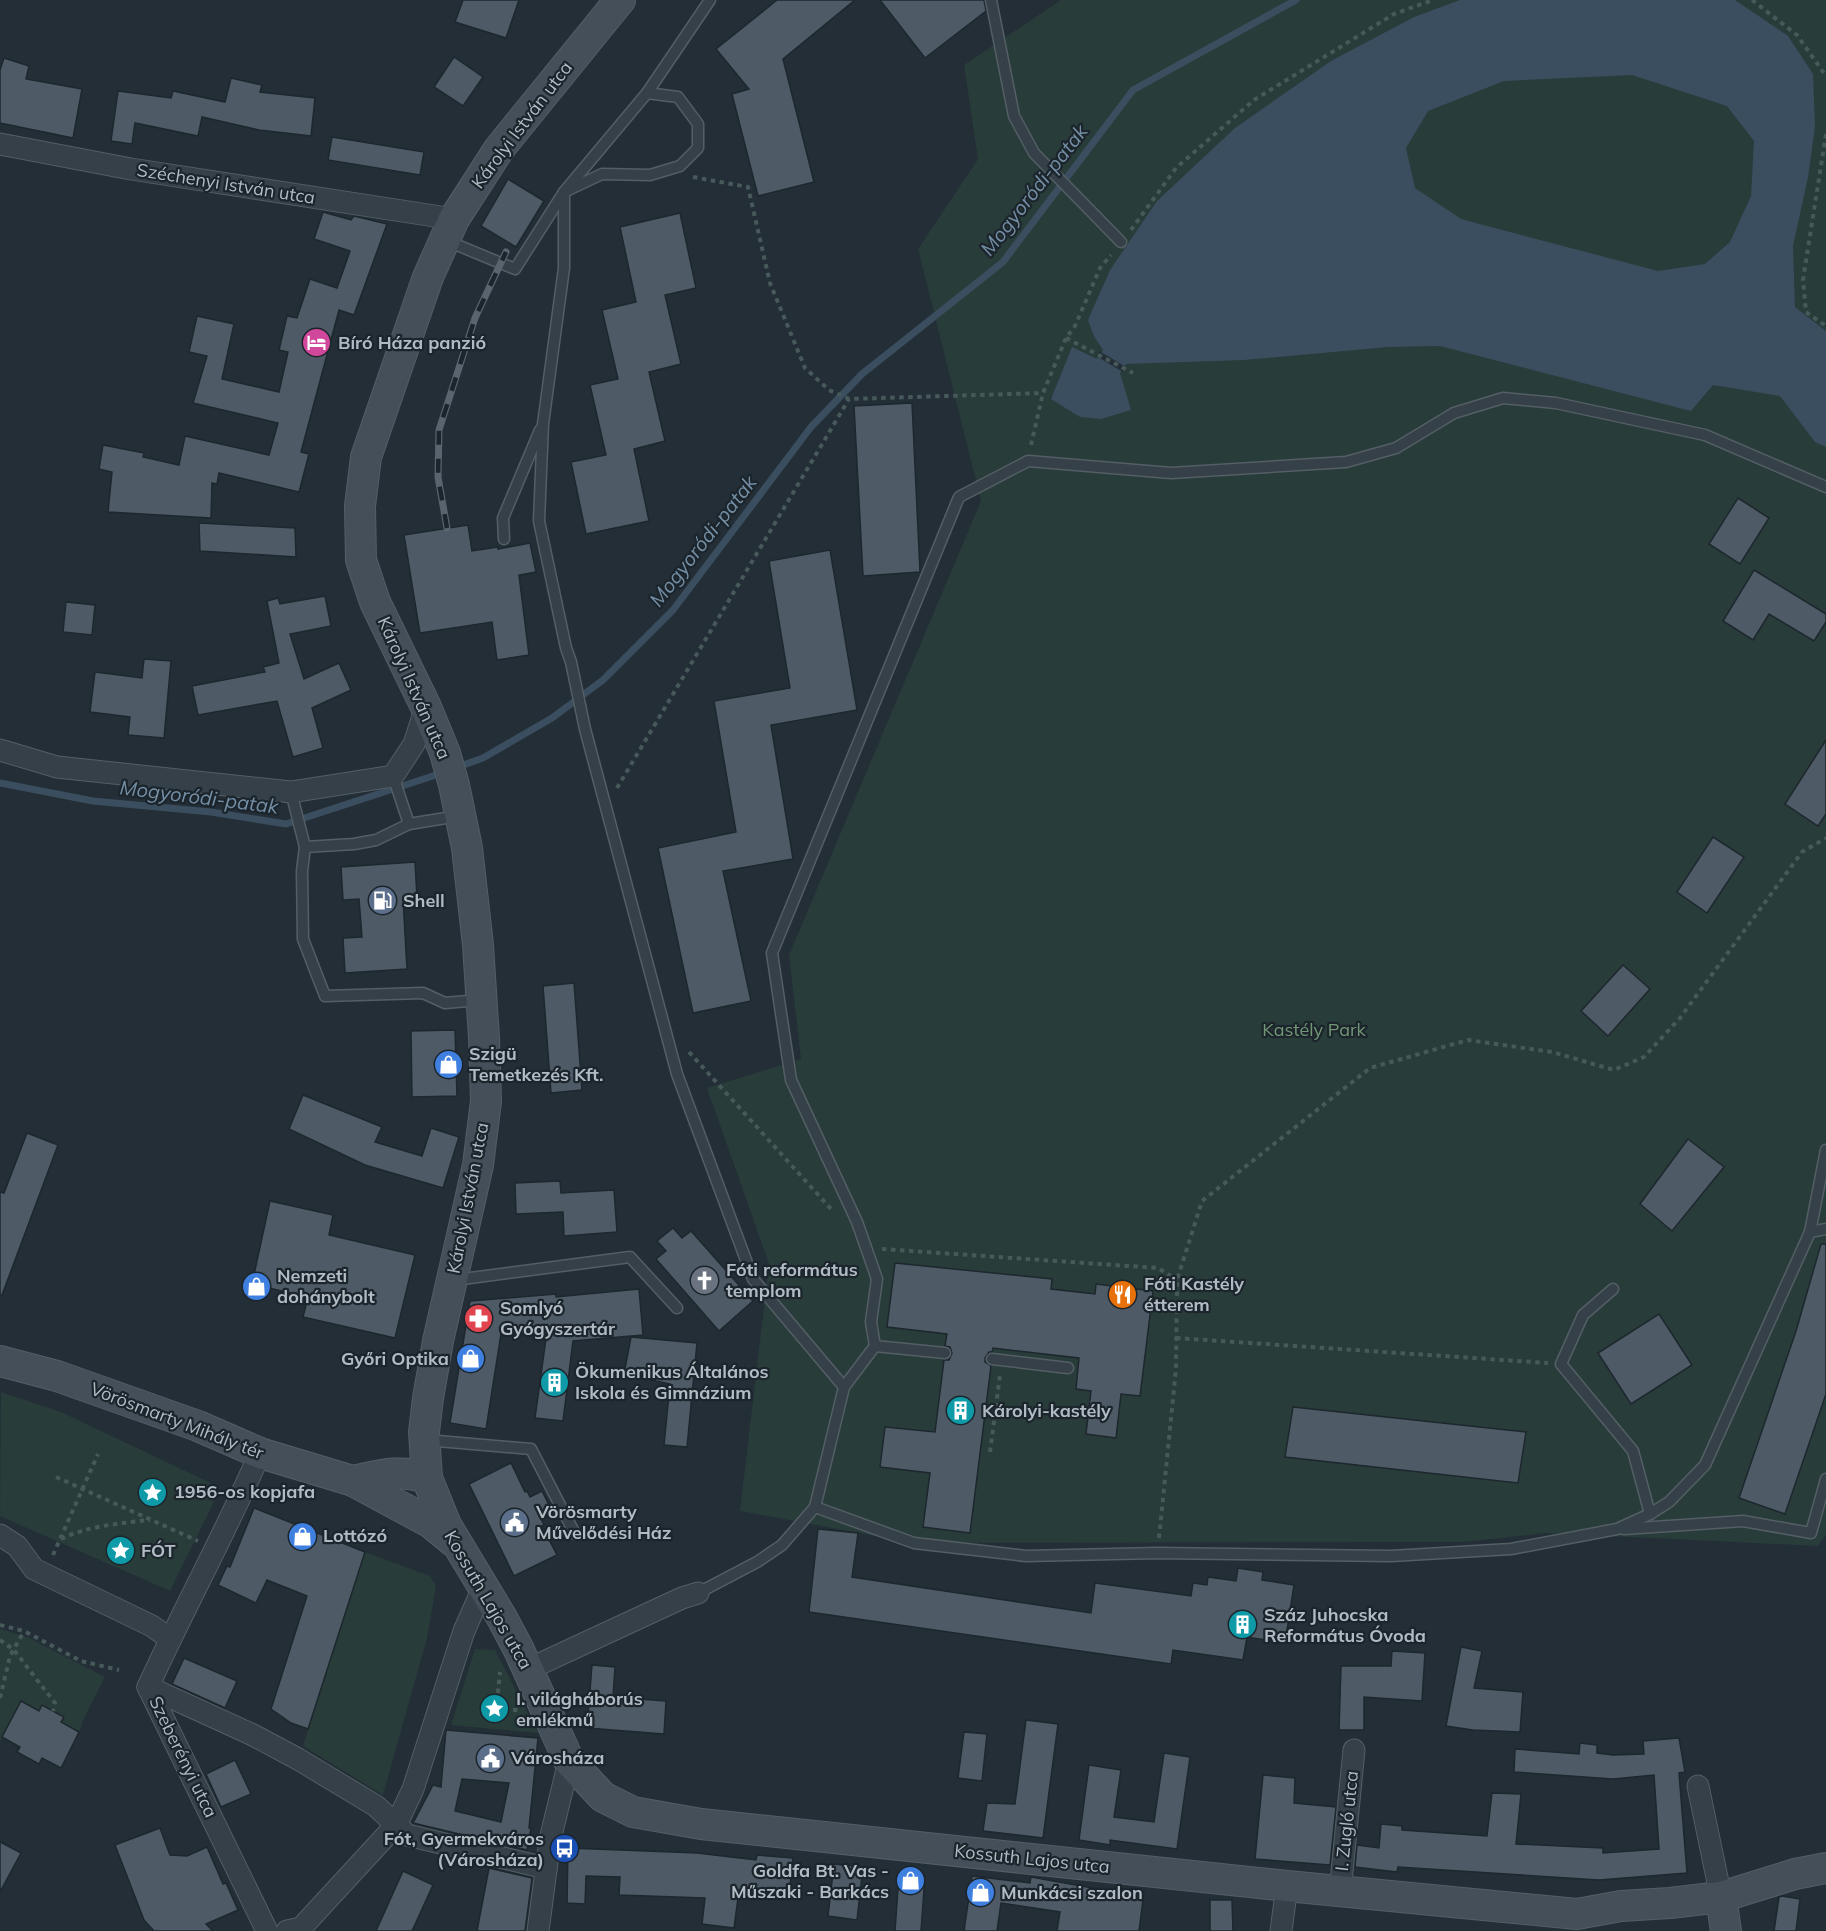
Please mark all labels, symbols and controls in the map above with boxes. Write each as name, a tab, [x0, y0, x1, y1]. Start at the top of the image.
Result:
street label: Károlyi István utca	[466, 56, 577, 193]
water label: Mogyoródi-patak	[975, 119, 1093, 260]
street label: Széchenyi István utca	[135, 158, 317, 209]
hotel icon: Bíró Háza panzió	[301, 327, 333, 359]
place label: Bíró Háza panzió	[338, 331, 486, 354]
water label: Mogyoródi-patak	[644, 470, 762, 611]
street label: Károlyi István utca	[373, 613, 456, 763]
water label: Mogyoródi-patak	[118, 774, 281, 819]
fuel station icon: Shell	[366, 885, 398, 917]
place label: Shell	[403, 889, 445, 912]
park label: Kastély Park	[1262, 1018, 1366, 1041]
place label: Szigü Temetkezés Kft.	[469, 1042, 604, 1086]
shop icon: Szigü Temetkezés Kft.	[432, 1048, 464, 1080]
street label: Károlyi István utca	[442, 1120, 493, 1275]
place label: Fóti református templom	[726, 1258, 858, 1302]
place label: Nemzeti dohánybolt	[277, 1264, 375, 1308]
church icon: Fóti református templom	[689, 1264, 721, 1296]
shop icon: Nemzeti dohánybolt	[240, 1270, 272, 1302]
place label: Fóti Kastély étterem	[1144, 1272, 1244, 1316]
restaurant icon: Fóti Kastély étterem	[1107, 1278, 1139, 1310]
place label: Somlyó Gyógyszertár	[500, 1296, 616, 1340]
pharmacy icon: Somlyó Gyógyszertár	[463, 1302, 495, 1334]
shop icon: Győri Optika	[454, 1343, 486, 1375]
place label: Győri Optika	[341, 1347, 449, 1370]
place label: Ökumenikus Általános Iskola és Gimnázium	[575, 1360, 769, 1404]
building icon: Ökumenikus Általános Iskola és Gimnázium	[538, 1366, 570, 1398]
street label: Vörösmarty Mihály tér	[87, 1377, 268, 1464]
building icon: Károlyi-kastély	[945, 1395, 977, 1427]
place label: Károlyi-kastély	[982, 1399, 1111, 1422]
place icon: 1956-os kopjafa	[137, 1476, 169, 1508]
place label: 1956-os kopjafa	[174, 1480, 315, 1503]
place label: Vörösmarty Művelődési Ház	[535, 1500, 671, 1544]
public building icon: Vörösmarty Művelődési Ház	[499, 1506, 531, 1538]
shop icon: Lottózó	[286, 1520, 318, 1552]
place label: Lottózó	[323, 1524, 387, 1547]
street label: Kossuth Lajos utca	[439, 1526, 537, 1673]
place icon: FÓT	[104, 1535, 136, 1567]
place label: FÓT	[141, 1539, 176, 1562]
place label: Száz Juhocska Református Óvoda	[1264, 1603, 1426, 1647]
building icon: Száz Juhocska Református Óvoda	[1227, 1609, 1259, 1641]
place label: I. világháborús emlékmű	[516, 1687, 643, 1731]
street label: Szeberényi utca	[144, 1692, 223, 1821]
place icon: I. világháborús emlékmű	[479, 1693, 511, 1725]
public building icon: Városháza	[474, 1742, 506, 1774]
place label: Városháza	[510, 1746, 604, 1769]
street label: I. Zugló utca	[1330, 1770, 1363, 1872]
place label: Fót, Gyermekváros (Városháza)	[384, 1827, 544, 1871]
bus stop icon: Fót, Gyermekváros (Városháza)	[549, 1833, 581, 1865]
street label: Kossuth Lajos utca	[953, 1839, 1111, 1878]
place label: Goldfa Bt. Vas - Műszaki - Barkács	[731, 1859, 889, 1903]
shop icon: Goldfa Bt. Vas - Műszaki - Barkács	[894, 1865, 926, 1897]
shop icon: Munkácsi szalon	[964, 1877, 996, 1909]
place label: Munkácsi szalon	[1001, 1881, 1143, 1904]

